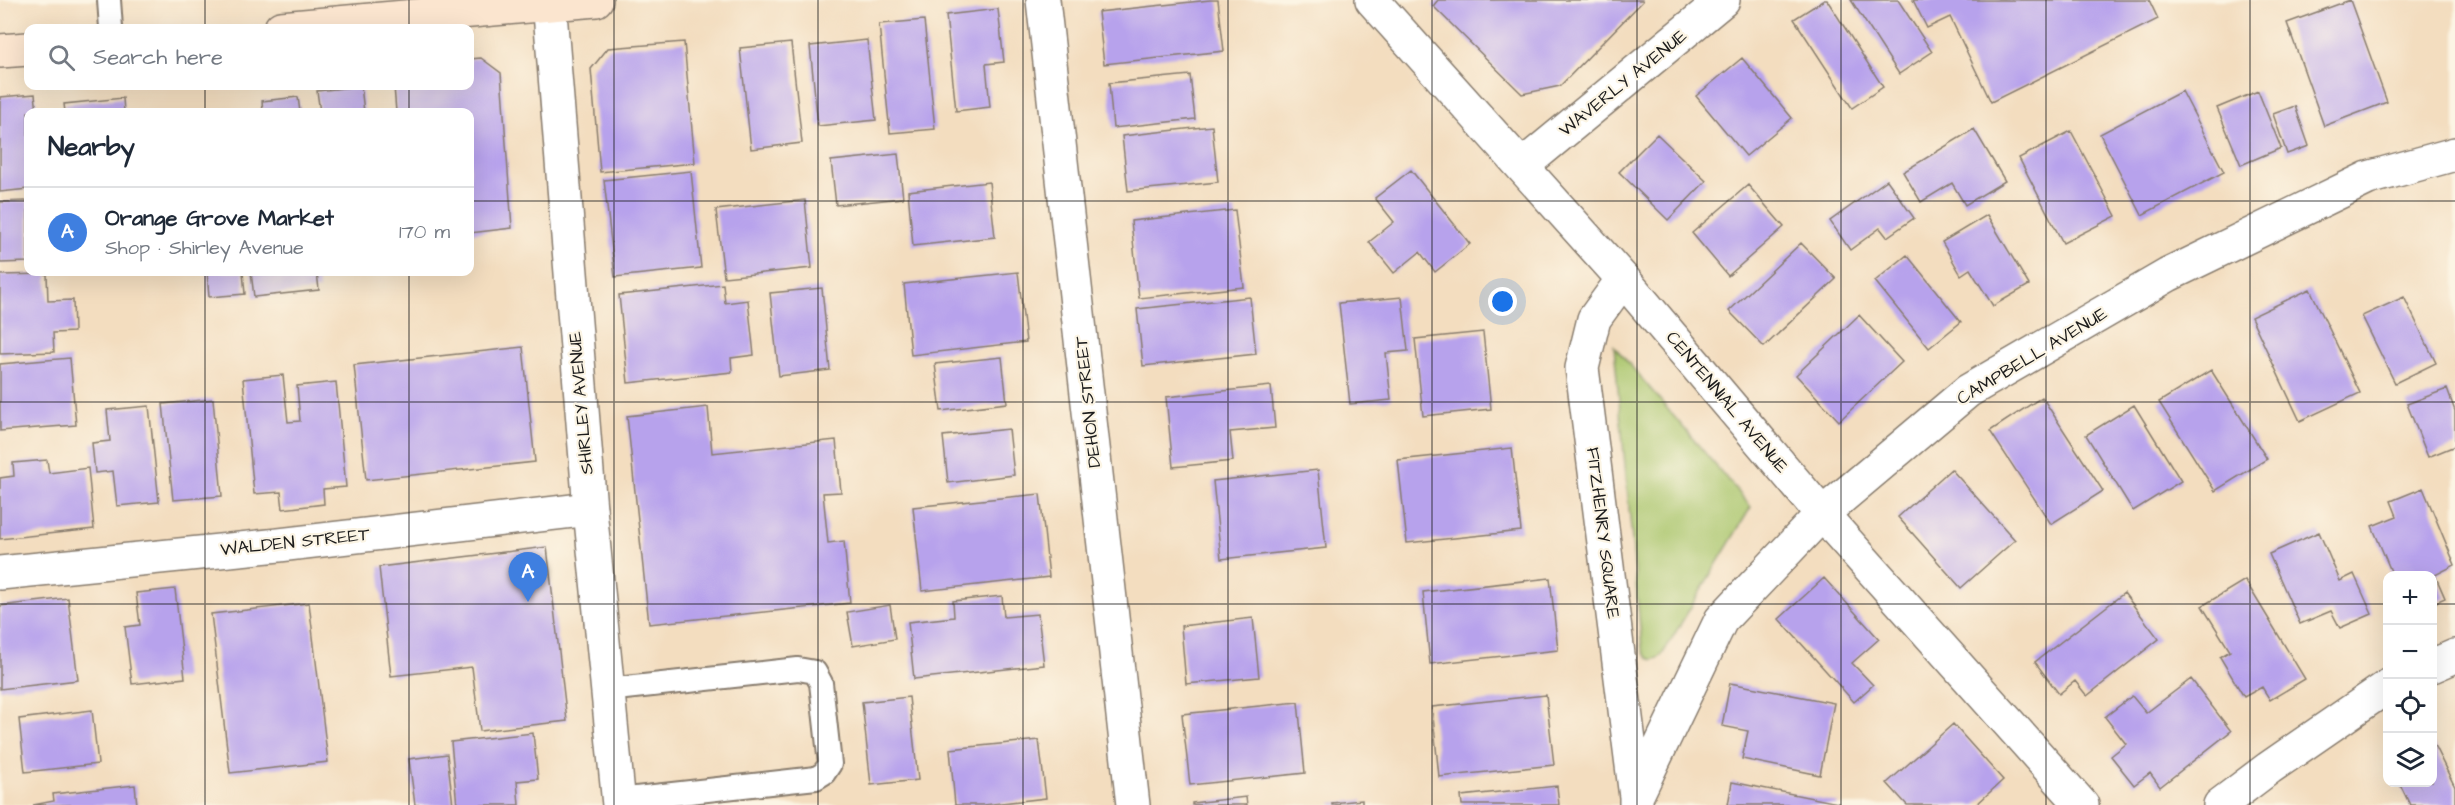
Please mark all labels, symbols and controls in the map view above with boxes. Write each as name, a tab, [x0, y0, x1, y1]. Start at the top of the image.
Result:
street label: WAVERLY AVENUE	[1554, 23, 1693, 142]
search box	[24, 24, 474, 90]
icon: search	[45, 41, 78, 74]
text: Search here	[93, 42, 223, 73]
text: Nearby	[48, 129, 135, 165]
text: Orange Grove Market	[105, 203, 334, 234]
text: A	[61, 218, 74, 246]
text: 170 m	[399, 218, 450, 246]
text: Shop · Shirley Avenue	[105, 234, 304, 262]
your location	[1488, 287, 1517, 316]
street label: CAMPBELL AVENUE	[1952, 301, 2112, 411]
street label: CENTENNIAL AVENUE	[1660, 326, 1794, 479]
street label: SHIRLEY AVENUE	[562, 330, 600, 476]
street label: DEHON STREET	[1069, 334, 1107, 469]
street label: FITZHENRY SQUARE	[1580, 446, 1626, 620]
street label: WALDEN STREET	[219, 522, 372, 562]
pin: A	[508, 552, 548, 602]
map controls	[2383, 571, 2437, 787]
button: +	[2383, 571, 2437, 625]
button: −	[2383, 625, 2437, 679]
button: locate	[2383, 679, 2437, 733]
button: layers	[2383, 733, 2437, 787]

